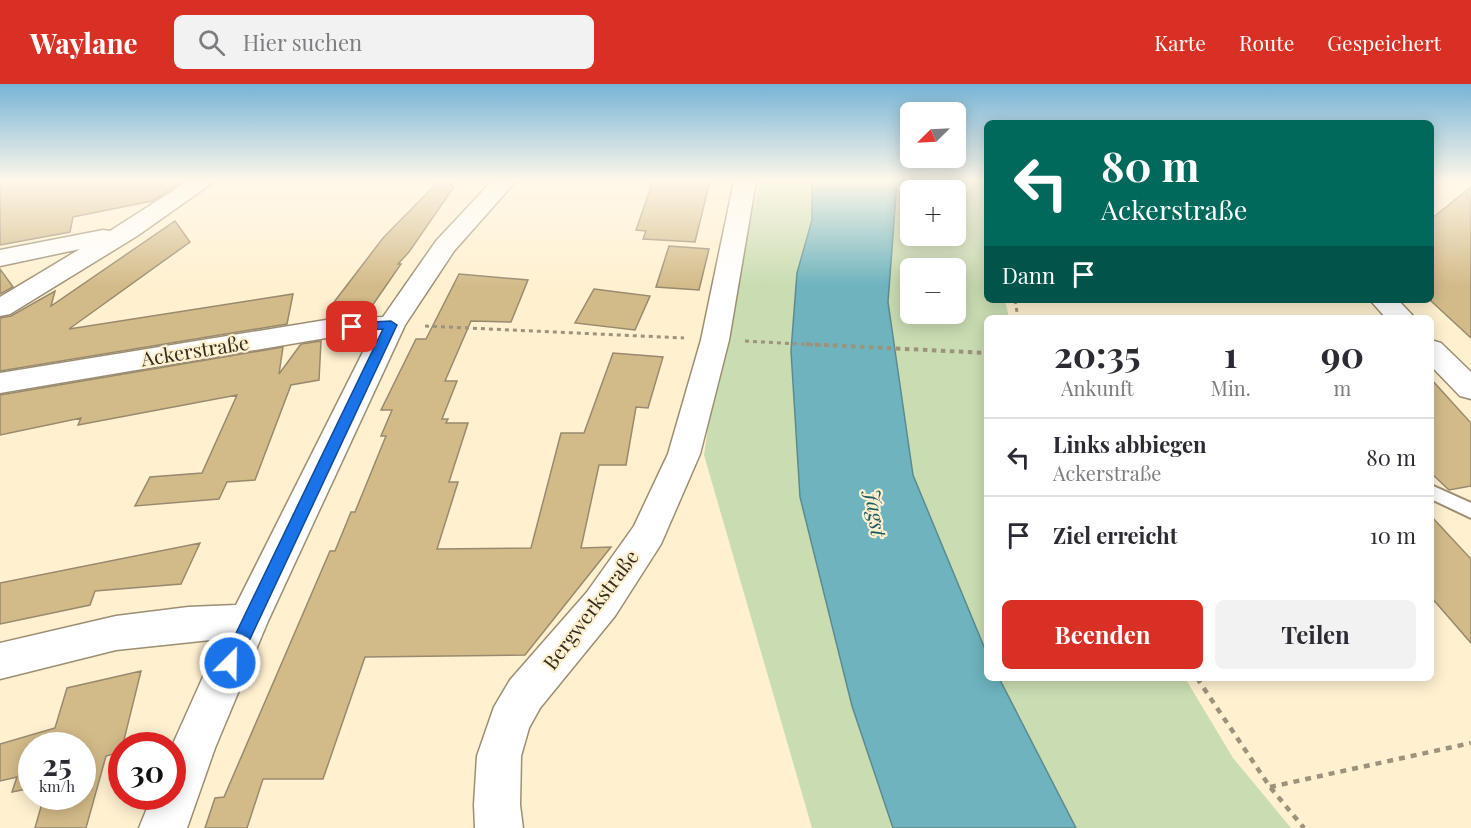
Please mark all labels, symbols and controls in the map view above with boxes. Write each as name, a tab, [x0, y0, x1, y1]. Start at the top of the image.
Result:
search box	[174, 15, 594, 69]
text: Waylane	[30, 24, 138, 61]
icon: search	[195, 26, 228, 59]
text: Hier suchen	[243, 27, 362, 57]
text: Karte	[1154, 28, 1206, 56]
text: Route	[1239, 28, 1294, 56]
text: Gespeichert	[1327, 28, 1441, 56]
north arrow	[900, 102, 966, 168]
map controls	[900, 102, 966, 324]
text: 80 m	[1101, 137, 1199, 193]
icon: left	[1002, 144, 1080, 222]
button: +	[900, 180, 966, 246]
text: Ackerstraße	[1101, 191, 1247, 227]
button: −	[900, 258, 966, 324]
icon: arrive	[1067, 258, 1100, 291]
text: Dann	[1002, 260, 1055, 290]
pin	[326, 301, 377, 352]
icon: arrive	[335, 310, 368, 343]
street label: Ackerstraße	[138, 328, 250, 371]
text: 20:35	[1054, 329, 1141, 377]
text: 1	[1224, 329, 1238, 377]
text: 90	[1321, 329, 1364, 377]
text: Ankunft	[1061, 374, 1134, 401]
text: Min.	[1211, 374, 1251, 401]
text: m	[1334, 374, 1351, 401]
text: Links abbiegen	[1053, 429, 1207, 459]
icon: left	[1002, 441, 1035, 474]
text: 80 m	[1366, 442, 1416, 472]
text: Ackerstraße	[1053, 459, 1161, 486]
water label: Jagst	[860, 487, 894, 539]
icon: arrive	[1002, 519, 1035, 552]
text: Ziel erreicht	[1053, 520, 1177, 550]
text: 10 m	[1370, 520, 1416, 550]
street label: Bergwerkstraße	[536, 544, 644, 674]
button: Beenden	[1002, 600, 1203, 669]
button: Teilen	[1215, 600, 1416, 669]
position arrow	[198, 631, 262, 695]
speed limit sign: 30	[108, 732, 186, 810]
text: 25	[42, 744, 72, 784]
text: km/h	[39, 776, 75, 796]

